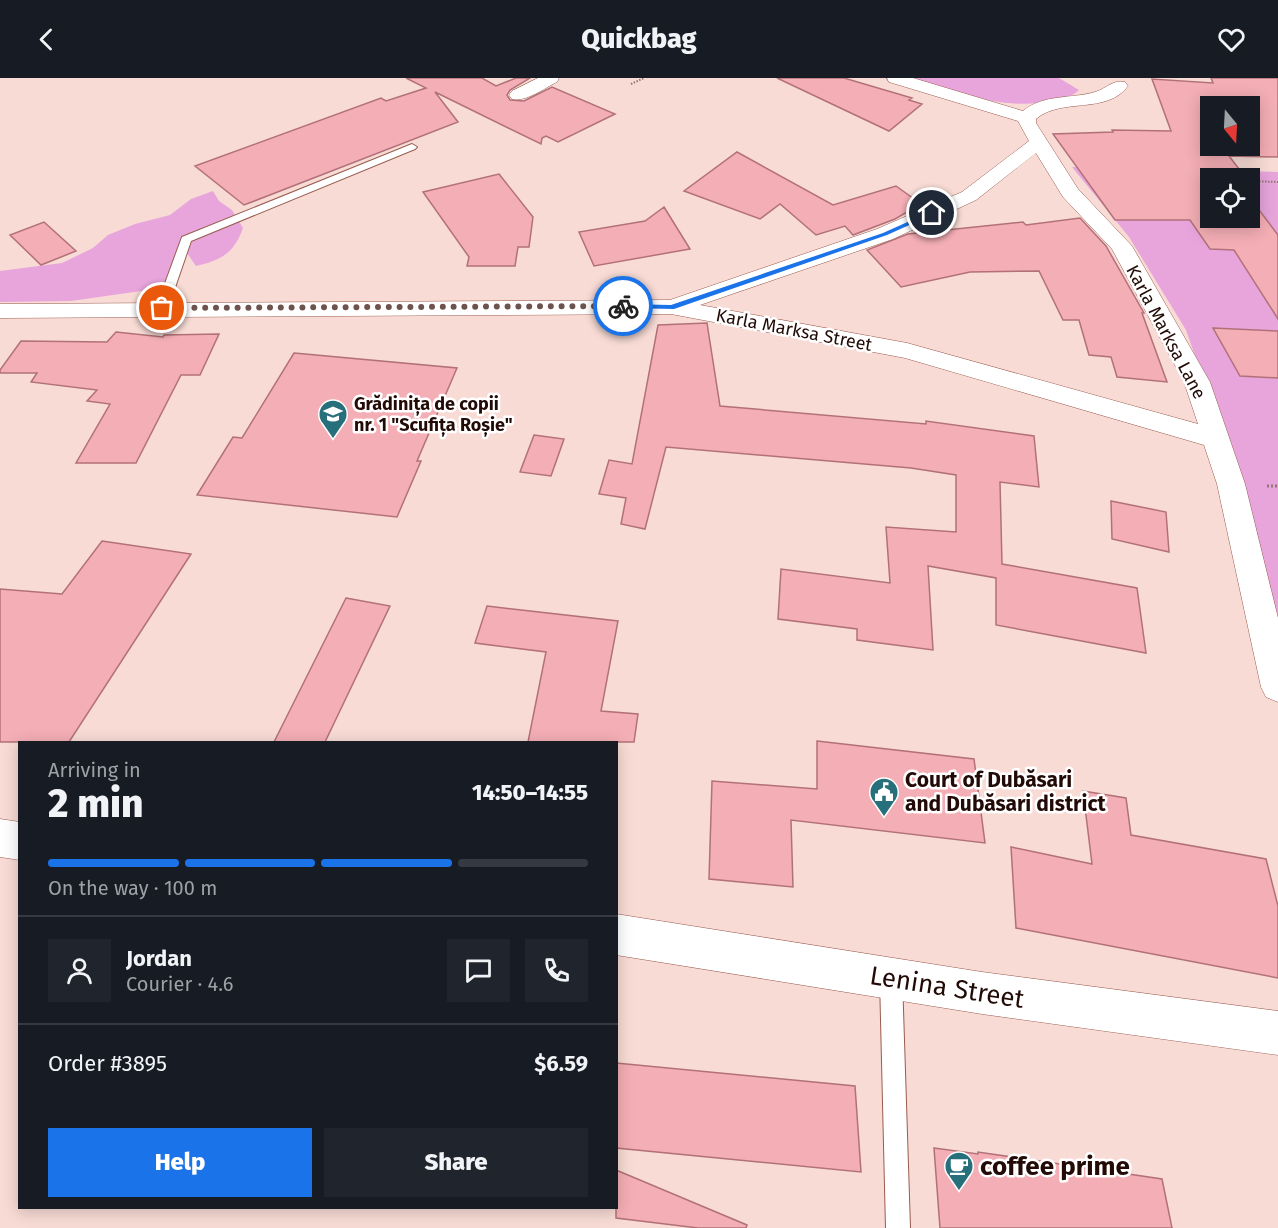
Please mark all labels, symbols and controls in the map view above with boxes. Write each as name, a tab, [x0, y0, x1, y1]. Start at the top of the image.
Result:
icon: back	[30, 23, 63, 56]
text: Quickbag	[581, 23, 697, 55]
icon: heart	[1215, 23, 1248, 56]
north arrow	[1200, 96, 1260, 156]
map controls	[1200, 96, 1260, 228]
button: locate	[1200, 168, 1260, 228]
pin	[906, 187, 957, 238]
icon: home	[915, 196, 948, 229]
street label: Karla Marksa Lane	[1121, 261, 1211, 403]
courier	[593, 276, 653, 336]
pin	[136, 282, 187, 333]
icon: bike	[607, 290, 640, 323]
icon: bag	[145, 291, 178, 324]
street label: Karla Marksa Street	[714, 304, 874, 356]
place label: Grădinița de copii nr. 1 "Scufița Roșie"	[354, 393, 513, 437]
school or university icon: Grădinița de copii nr. 1 "Scufița Roșie"	[317, 398, 349, 440]
text: Arriving in	[48, 758, 141, 782]
place label: Court of Dubăsari and Dubăsari district	[905, 767, 1106, 817]
public building icon: Court of Dubăsari and Dubăsari district	[868, 776, 900, 818]
text: 14:50–14:55	[472, 779, 588, 806]
text: 2 min	[48, 781, 144, 827]
text: On the way · 100 m	[48, 876, 217, 900]
button: person	[48, 939, 111, 1002]
button: chat	[447, 939, 510, 1002]
button: phone	[525, 939, 588, 1002]
text: Jordan	[126, 945, 192, 972]
street label: Lenina Street	[868, 960, 1027, 1015]
text: Courier · 4.6	[126, 972, 233, 996]
text: Order #3895	[48, 1050, 167, 1077]
text: $6.59	[534, 1050, 588, 1077]
button: Help	[48, 1128, 312, 1197]
button: Share	[324, 1128, 588, 1197]
cafe icon: coffee prime	[943, 1150, 975, 1192]
place label: coffee prime	[980, 1151, 1130, 1182]

